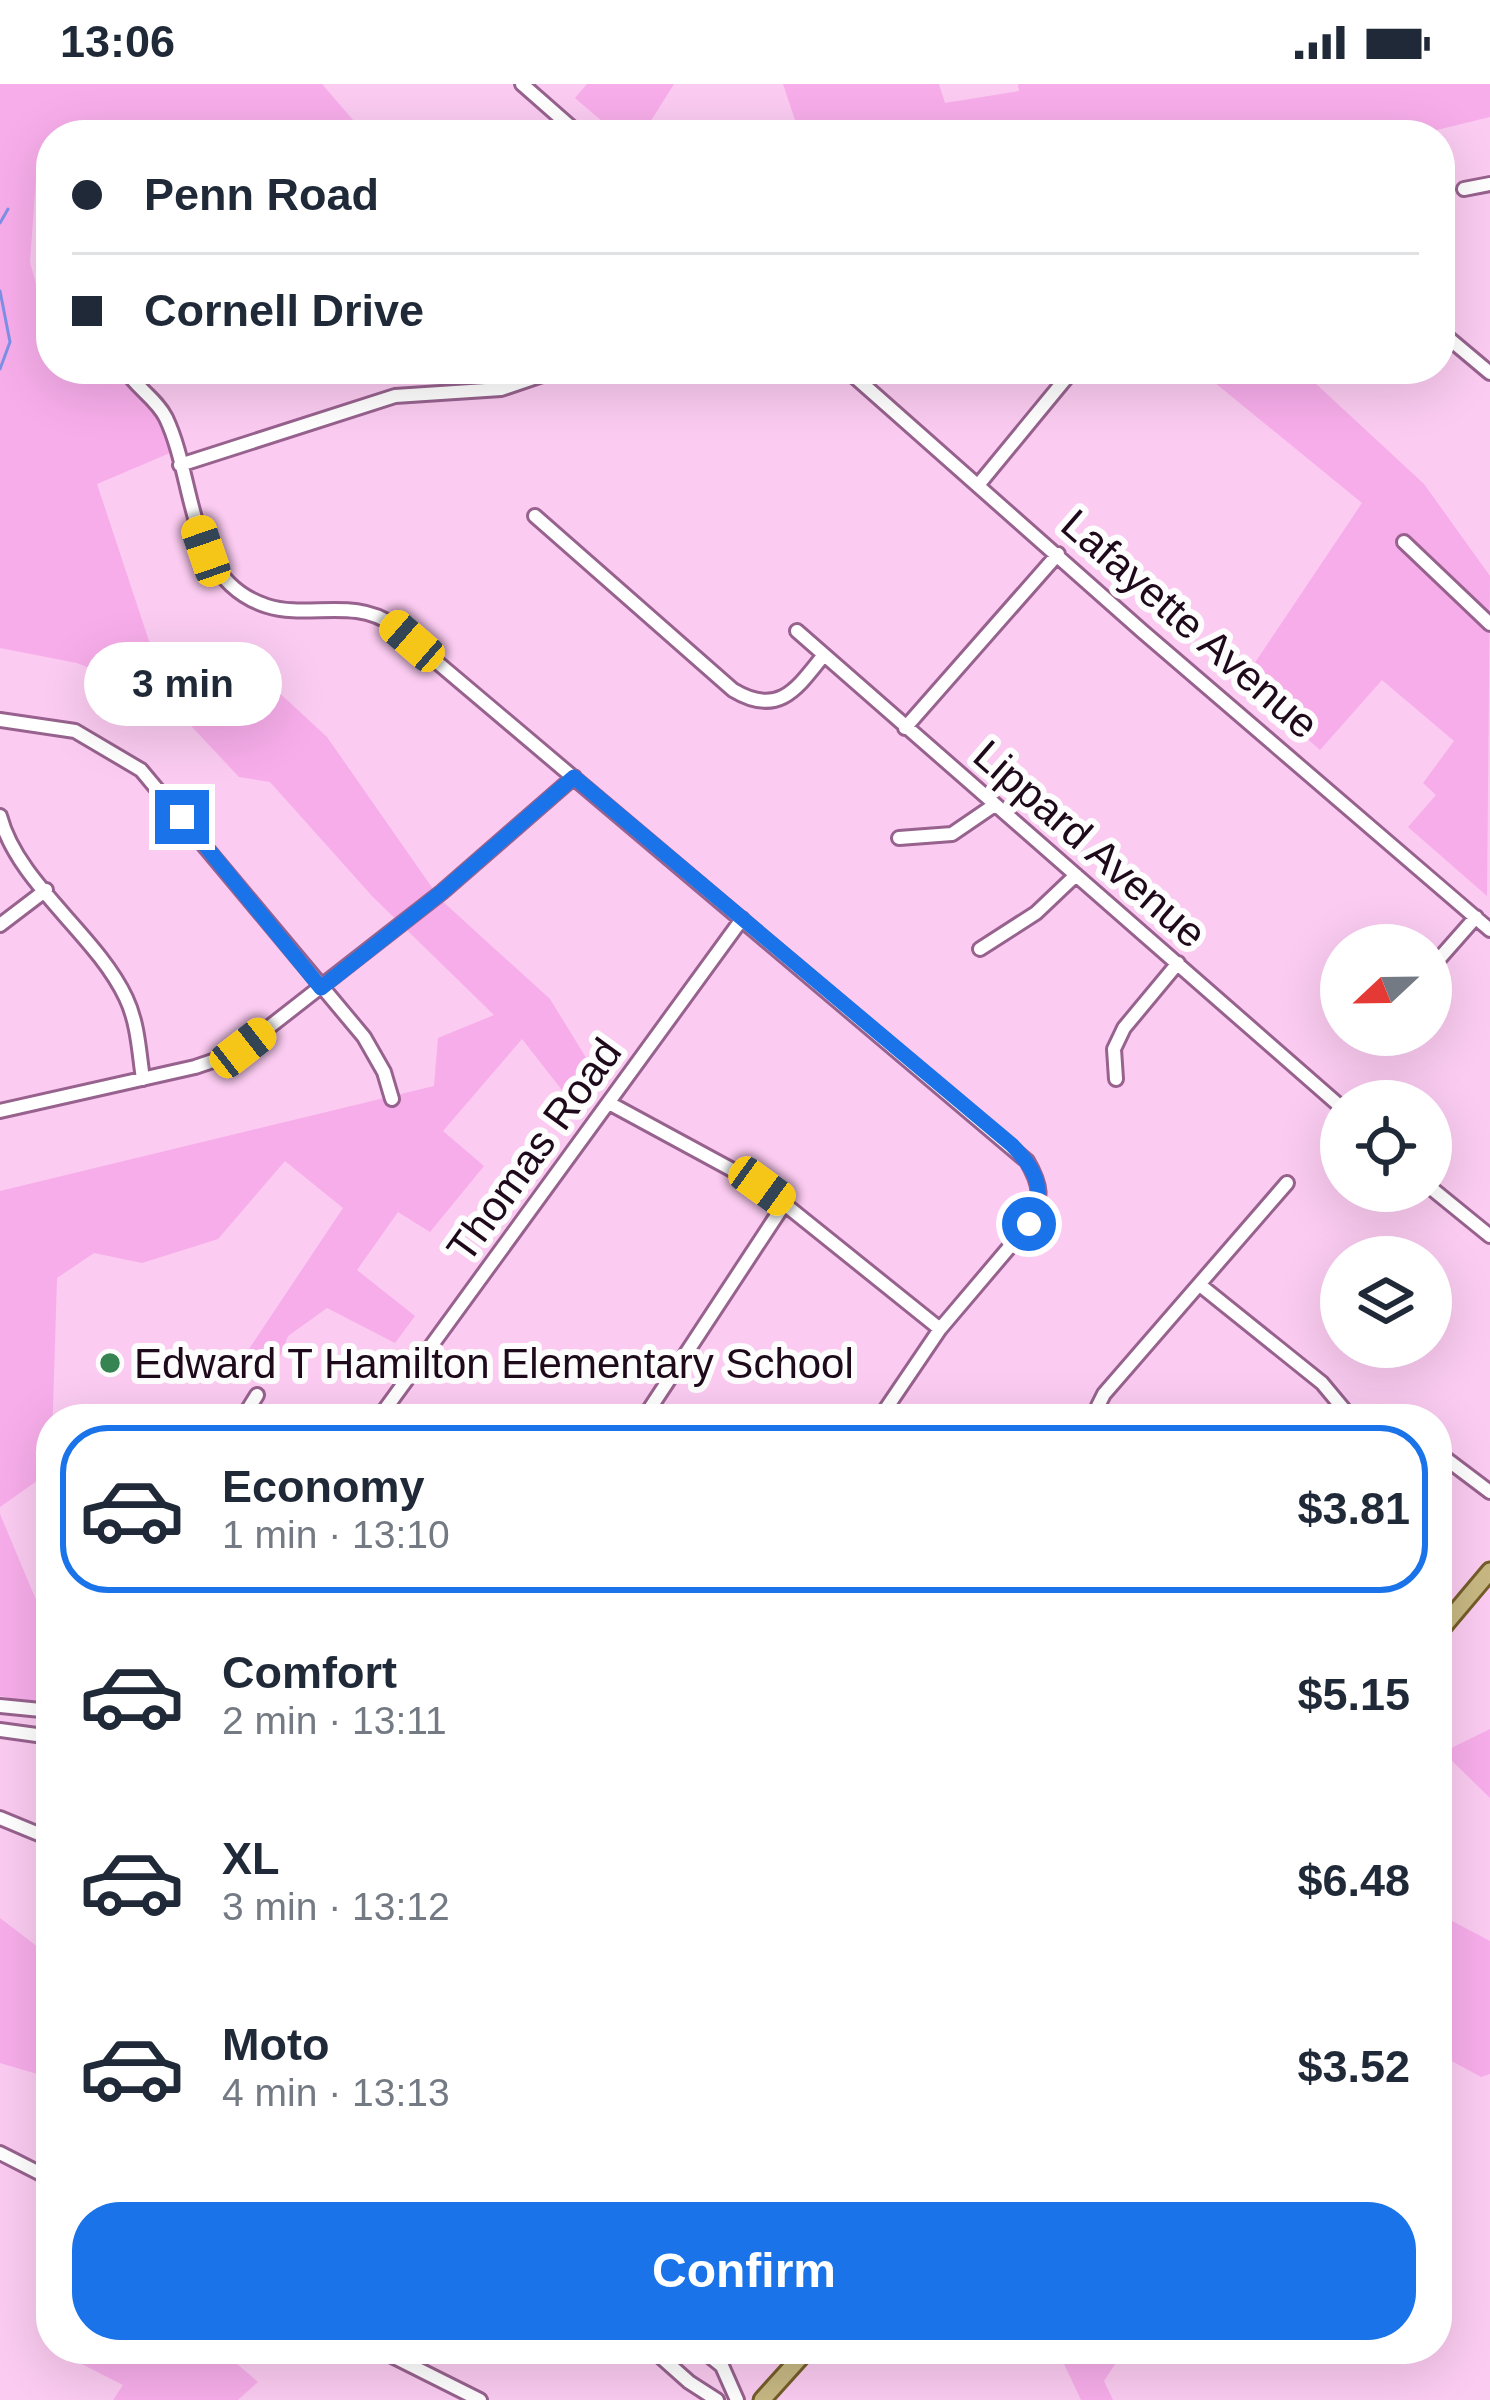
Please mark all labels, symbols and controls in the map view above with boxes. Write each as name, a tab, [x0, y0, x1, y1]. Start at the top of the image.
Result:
text: 13:06	[60, 16, 175, 67]
text: Penn Road	[144, 169, 379, 220]
text: Cornell Drive	[144, 285, 424, 336]
street label: Lafayette Avenue	[1052, 500, 1328, 748]
car	[177, 511, 235, 591]
car	[373, 604, 451, 678]
callout: 3 min	[83, 643, 281, 727]
text: 3 min	[132, 662, 234, 705]
street label: Lippard Avenue	[965, 731, 1215, 957]
route end	[155, 790, 209, 844]
north arrow	[1320, 924, 1452, 1056]
map controls	[1320, 924, 1452, 1368]
car	[204, 1012, 282, 1084]
street label: Thomas Road	[437, 1029, 631, 1271]
button: locate	[1320, 1080, 1452, 1212]
car	[722, 1150, 802, 1222]
route start	[1002, 1197, 1056, 1251]
button: layers	[1320, 1236, 1452, 1368]
place label: Edward T Hamilton Elementary School	[134, 1340, 854, 1387]
marker: Edward T Hamilton Elementary School	[97, 1350, 123, 1376]
icon: car	[78, 1455, 186, 1563]
text: Economy	[222, 1461, 425, 1512]
text: $3.81	[1297, 1483, 1410, 1534]
text: 1 min · 13:10	[222, 1513, 450, 1556]
icon: car	[78, 1641, 186, 1749]
text: Comfort	[222, 1647, 397, 1698]
text: $5.15	[1297, 1669, 1410, 1720]
text: 2 min · 13:11	[222, 1699, 447, 1742]
icon: car	[78, 1827, 186, 1935]
text: XL	[222, 1833, 280, 1884]
text: $6.48	[1297, 1855, 1410, 1906]
text: 3 min · 13:12	[222, 1885, 450, 1928]
icon: car	[78, 2013, 186, 2121]
text: Moto	[222, 2019, 329, 2070]
text: $3.52	[1297, 2041, 1410, 2092]
text: 4 min · 13:13	[222, 2071, 450, 2114]
button: Confirm	[72, 2202, 1416, 2340]

